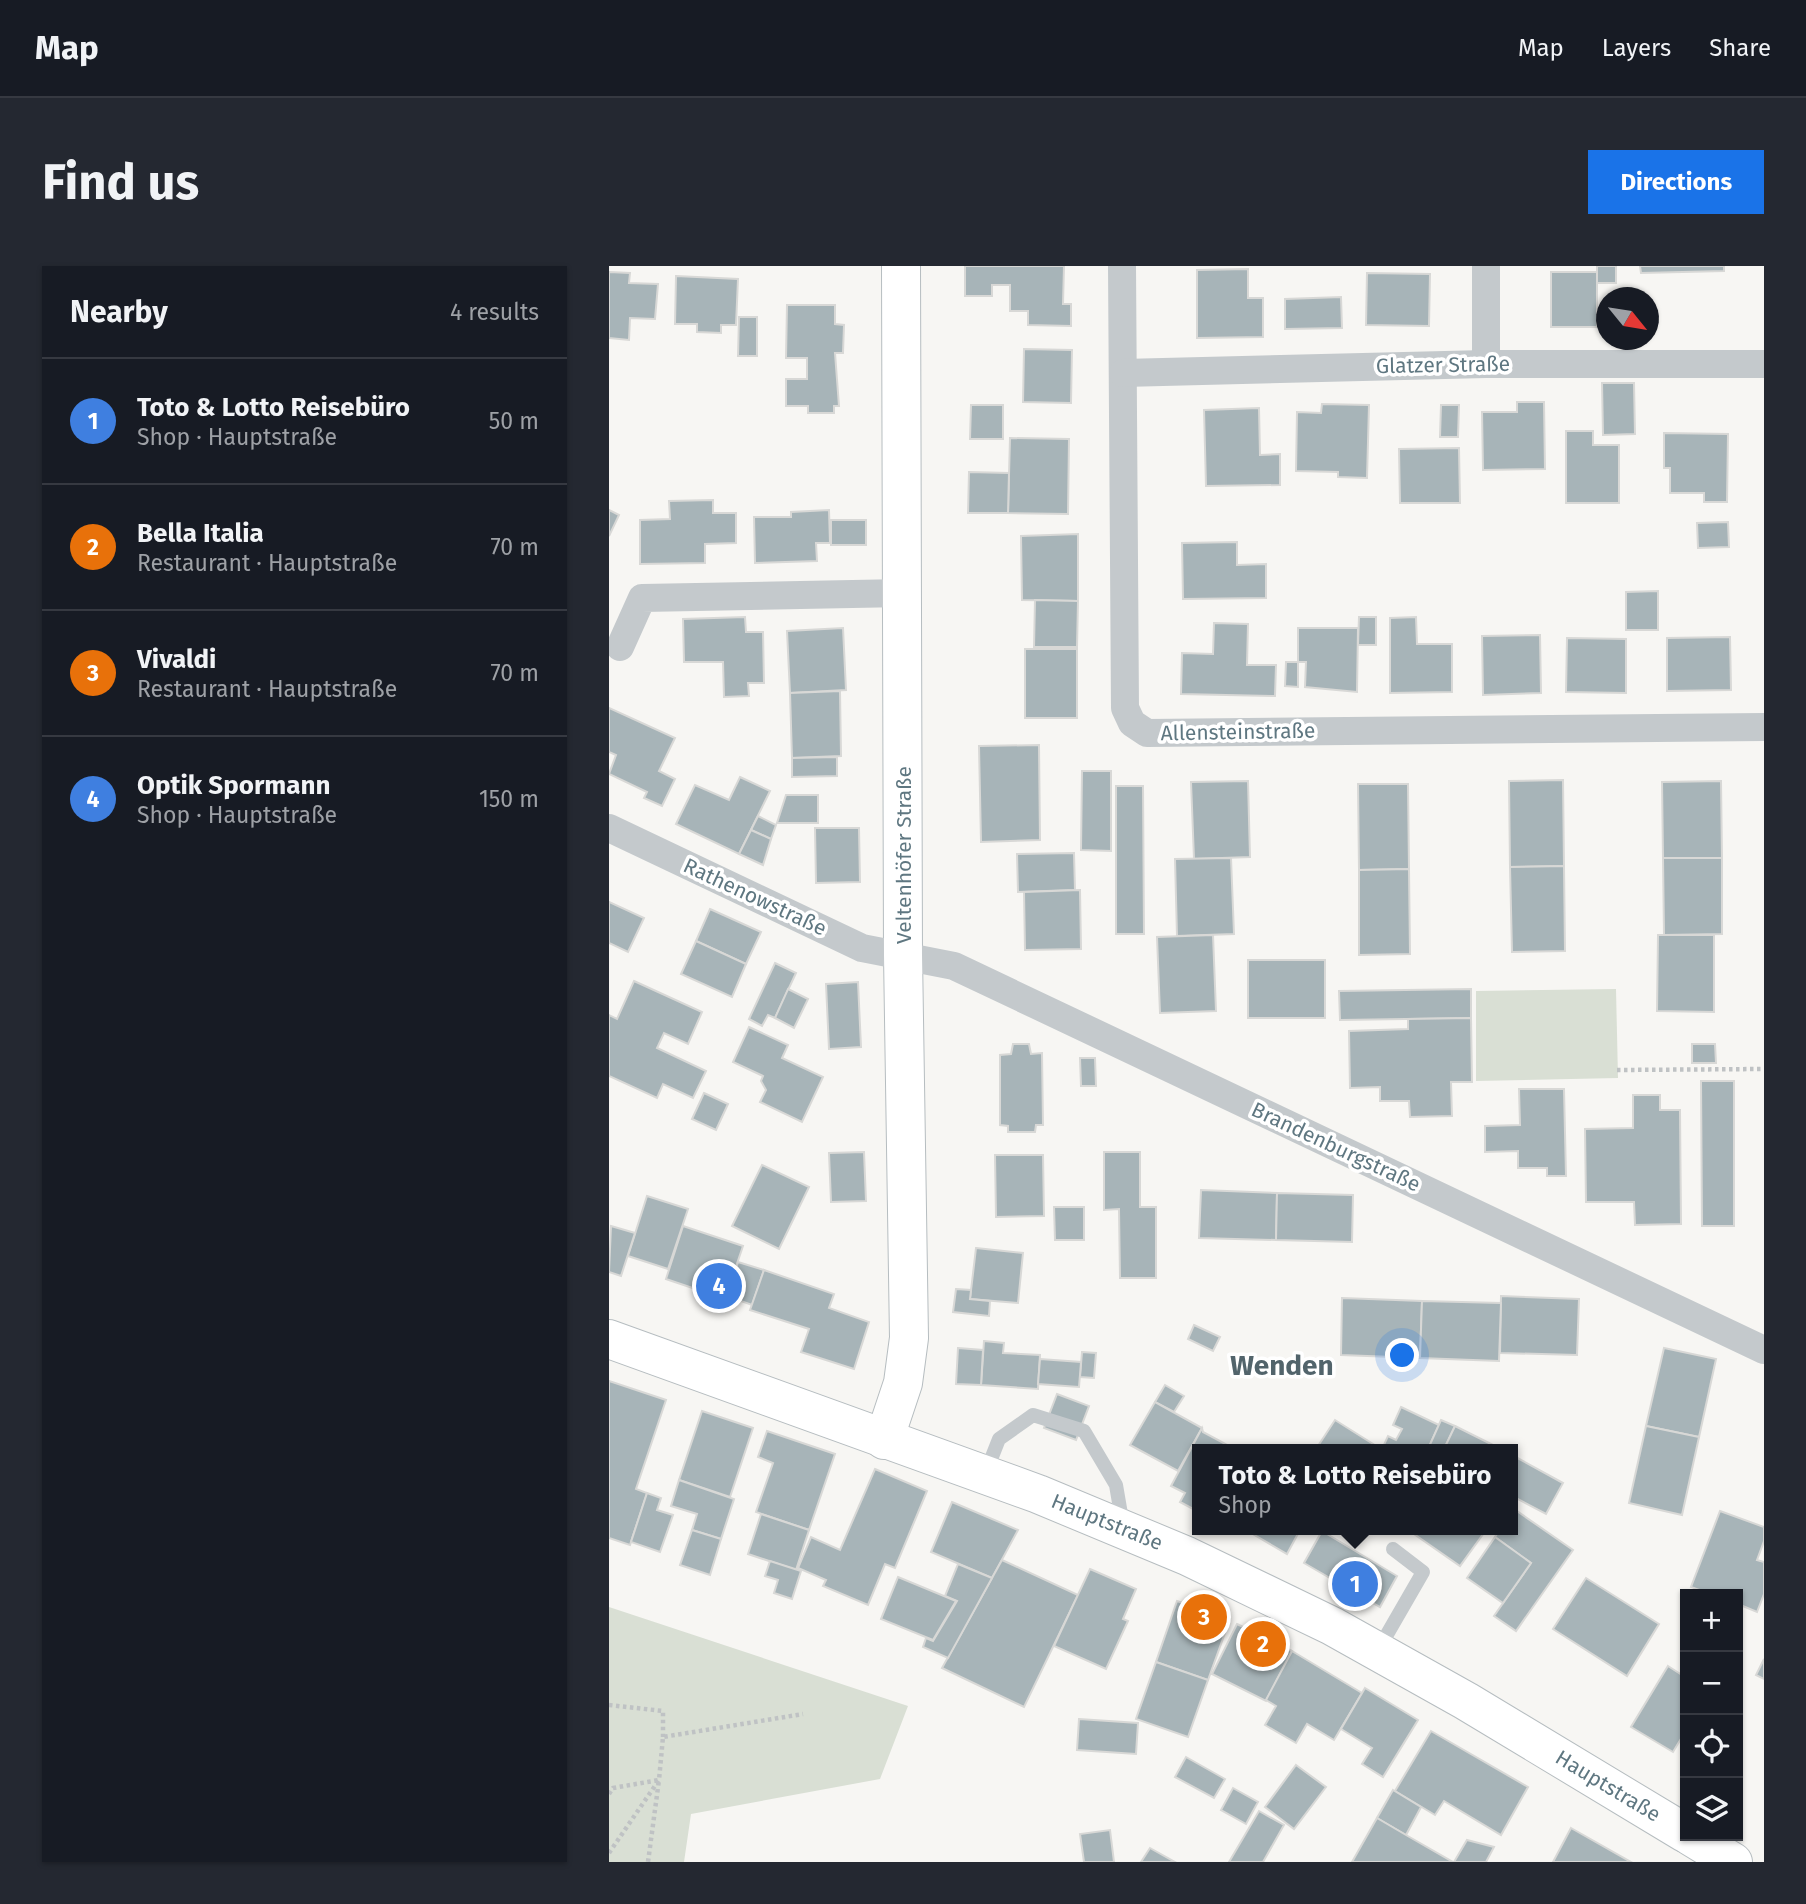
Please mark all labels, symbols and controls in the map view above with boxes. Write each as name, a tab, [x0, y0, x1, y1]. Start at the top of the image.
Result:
text: Map	[35, 28, 99, 68]
text: Map	[1518, 34, 1564, 62]
text: Layers	[1602, 34, 1671, 62]
text: Share	[1709, 34, 1771, 62]
button: Directions	[1588, 150, 1764, 214]
text: Find us	[42, 153, 199, 212]
north arrow	[1596, 287, 1659, 350]
text: Nearby	[70, 294, 168, 330]
text: 4 results	[450, 298, 539, 326]
street label: Glatzer Straße	[1376, 351, 1510, 379]
text: Toto & Lotto Reisebüro	[137, 392, 410, 423]
text: 1	[88, 407, 98, 435]
text: 50 m	[489, 407, 539, 435]
text: Shop · Hauptstraße	[137, 423, 337, 451]
text: Bella Italia	[137, 518, 264, 549]
text: 2	[87, 533, 99, 561]
text: 70 m	[490, 533, 539, 561]
text: Restaurant · Hauptstraße	[137, 549, 397, 577]
text: Vivaldi	[137, 644, 216, 675]
text: 3	[87, 659, 99, 687]
text: 70 m	[490, 659, 539, 687]
text: Restaurant · Hauptstraße	[137, 675, 397, 703]
street label: Allensteinstraße	[1160, 718, 1316, 746]
street label: Veltenhöfer Straße	[891, 766, 917, 944]
text: Optik Spormann	[137, 770, 331, 801]
text: 4	[87, 785, 100, 813]
text: 150 m	[479, 785, 539, 813]
text: Shop · Hauptstraße	[137, 801, 337, 829]
street label: Rathenowstraße	[679, 852, 831, 942]
street label: Brandenburgstraße	[1247, 1096, 1425, 1198]
pin: 4	[696, 1260, 742, 1312]
your location	[1385, 1338, 1419, 1372]
district label: Wenden	[1230, 1349, 1334, 1382]
popup	[1192, 1444, 1518, 1535]
text: Toto & Lotto Reisebüro	[1219, 1460, 1491, 1491]
street label: Hauptstraße	[1047, 1488, 1167, 1556]
text: Shop	[1219, 1491, 1272, 1519]
pin: 1	[1332, 1558, 1378, 1610]
map controls	[1680, 1589, 1743, 1841]
button: +	[1680, 1589, 1743, 1652]
pin: 3	[1181, 1591, 1227, 1643]
pin: 2	[1240, 1618, 1286, 1670]
button: −	[1680, 1652, 1743, 1715]
button: locate	[1680, 1715, 1743, 1778]
street label: Hauptstraße	[1551, 1744, 1665, 1828]
button: layers	[1680, 1778, 1743, 1841]

